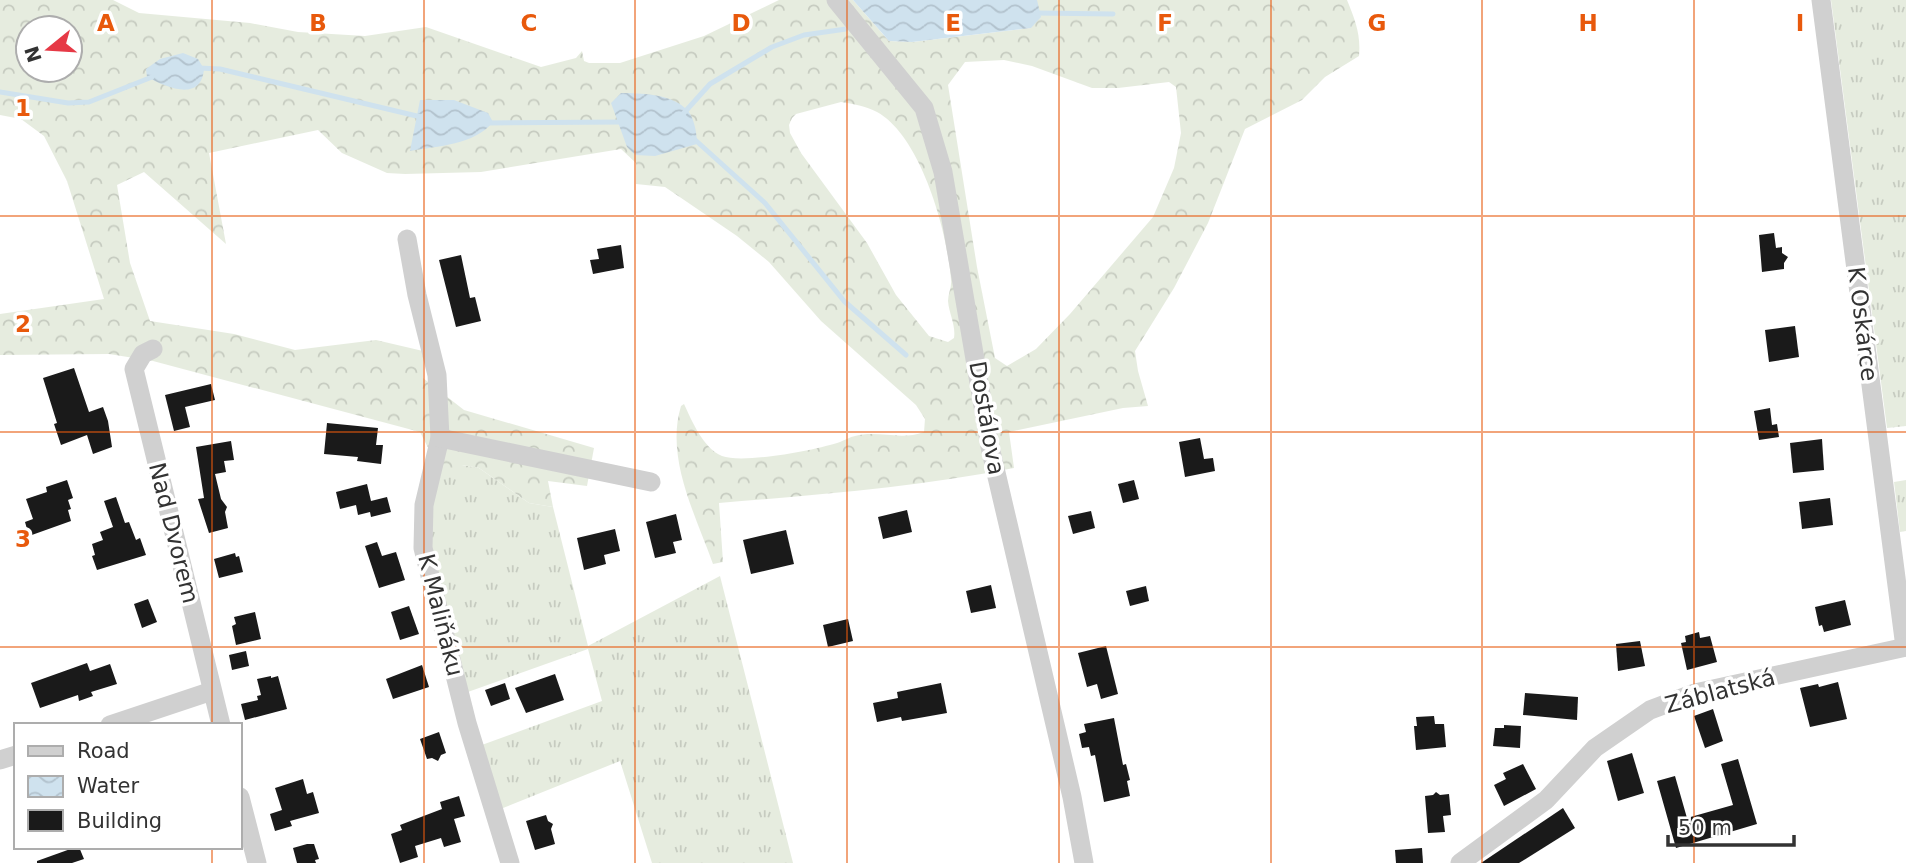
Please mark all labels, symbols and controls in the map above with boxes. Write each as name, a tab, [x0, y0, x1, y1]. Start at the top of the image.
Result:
text: A	[97, 10, 115, 36]
text: B	[309, 10, 327, 36]
text: C	[521, 10, 537, 36]
text: D	[731, 10, 751, 36]
text: E	[945, 10, 961, 36]
text: F	[1157, 10, 1173, 36]
text: G	[1368, 10, 1386, 36]
text: H	[1578, 10, 1598, 36]
text: I	[1796, 10, 1804, 36]
north arrow	[14, 14, 84, 84]
text: N	[20, 43, 46, 65]
text: 1	[15, 95, 31, 121]
street label: K Oskárce	[1843, 265, 1883, 383]
text: 2	[15, 311, 31, 337]
street label: Dostálova	[964, 359, 1010, 477]
street label: Nad Dvorem	[144, 460, 204, 606]
text: 3	[15, 526, 31, 552]
street label: K Maliňáku	[413, 551, 469, 679]
street label: Záblatská	[1662, 664, 1778, 718]
legend	[14, 723, 242, 849]
text: Road	[77, 739, 130, 763]
text: Water	[77, 774, 139, 798]
scale bar	[1668, 804, 1794, 848]
text: Building	[77, 809, 162, 833]
text: 50 m	[1678, 816, 1732, 840]

